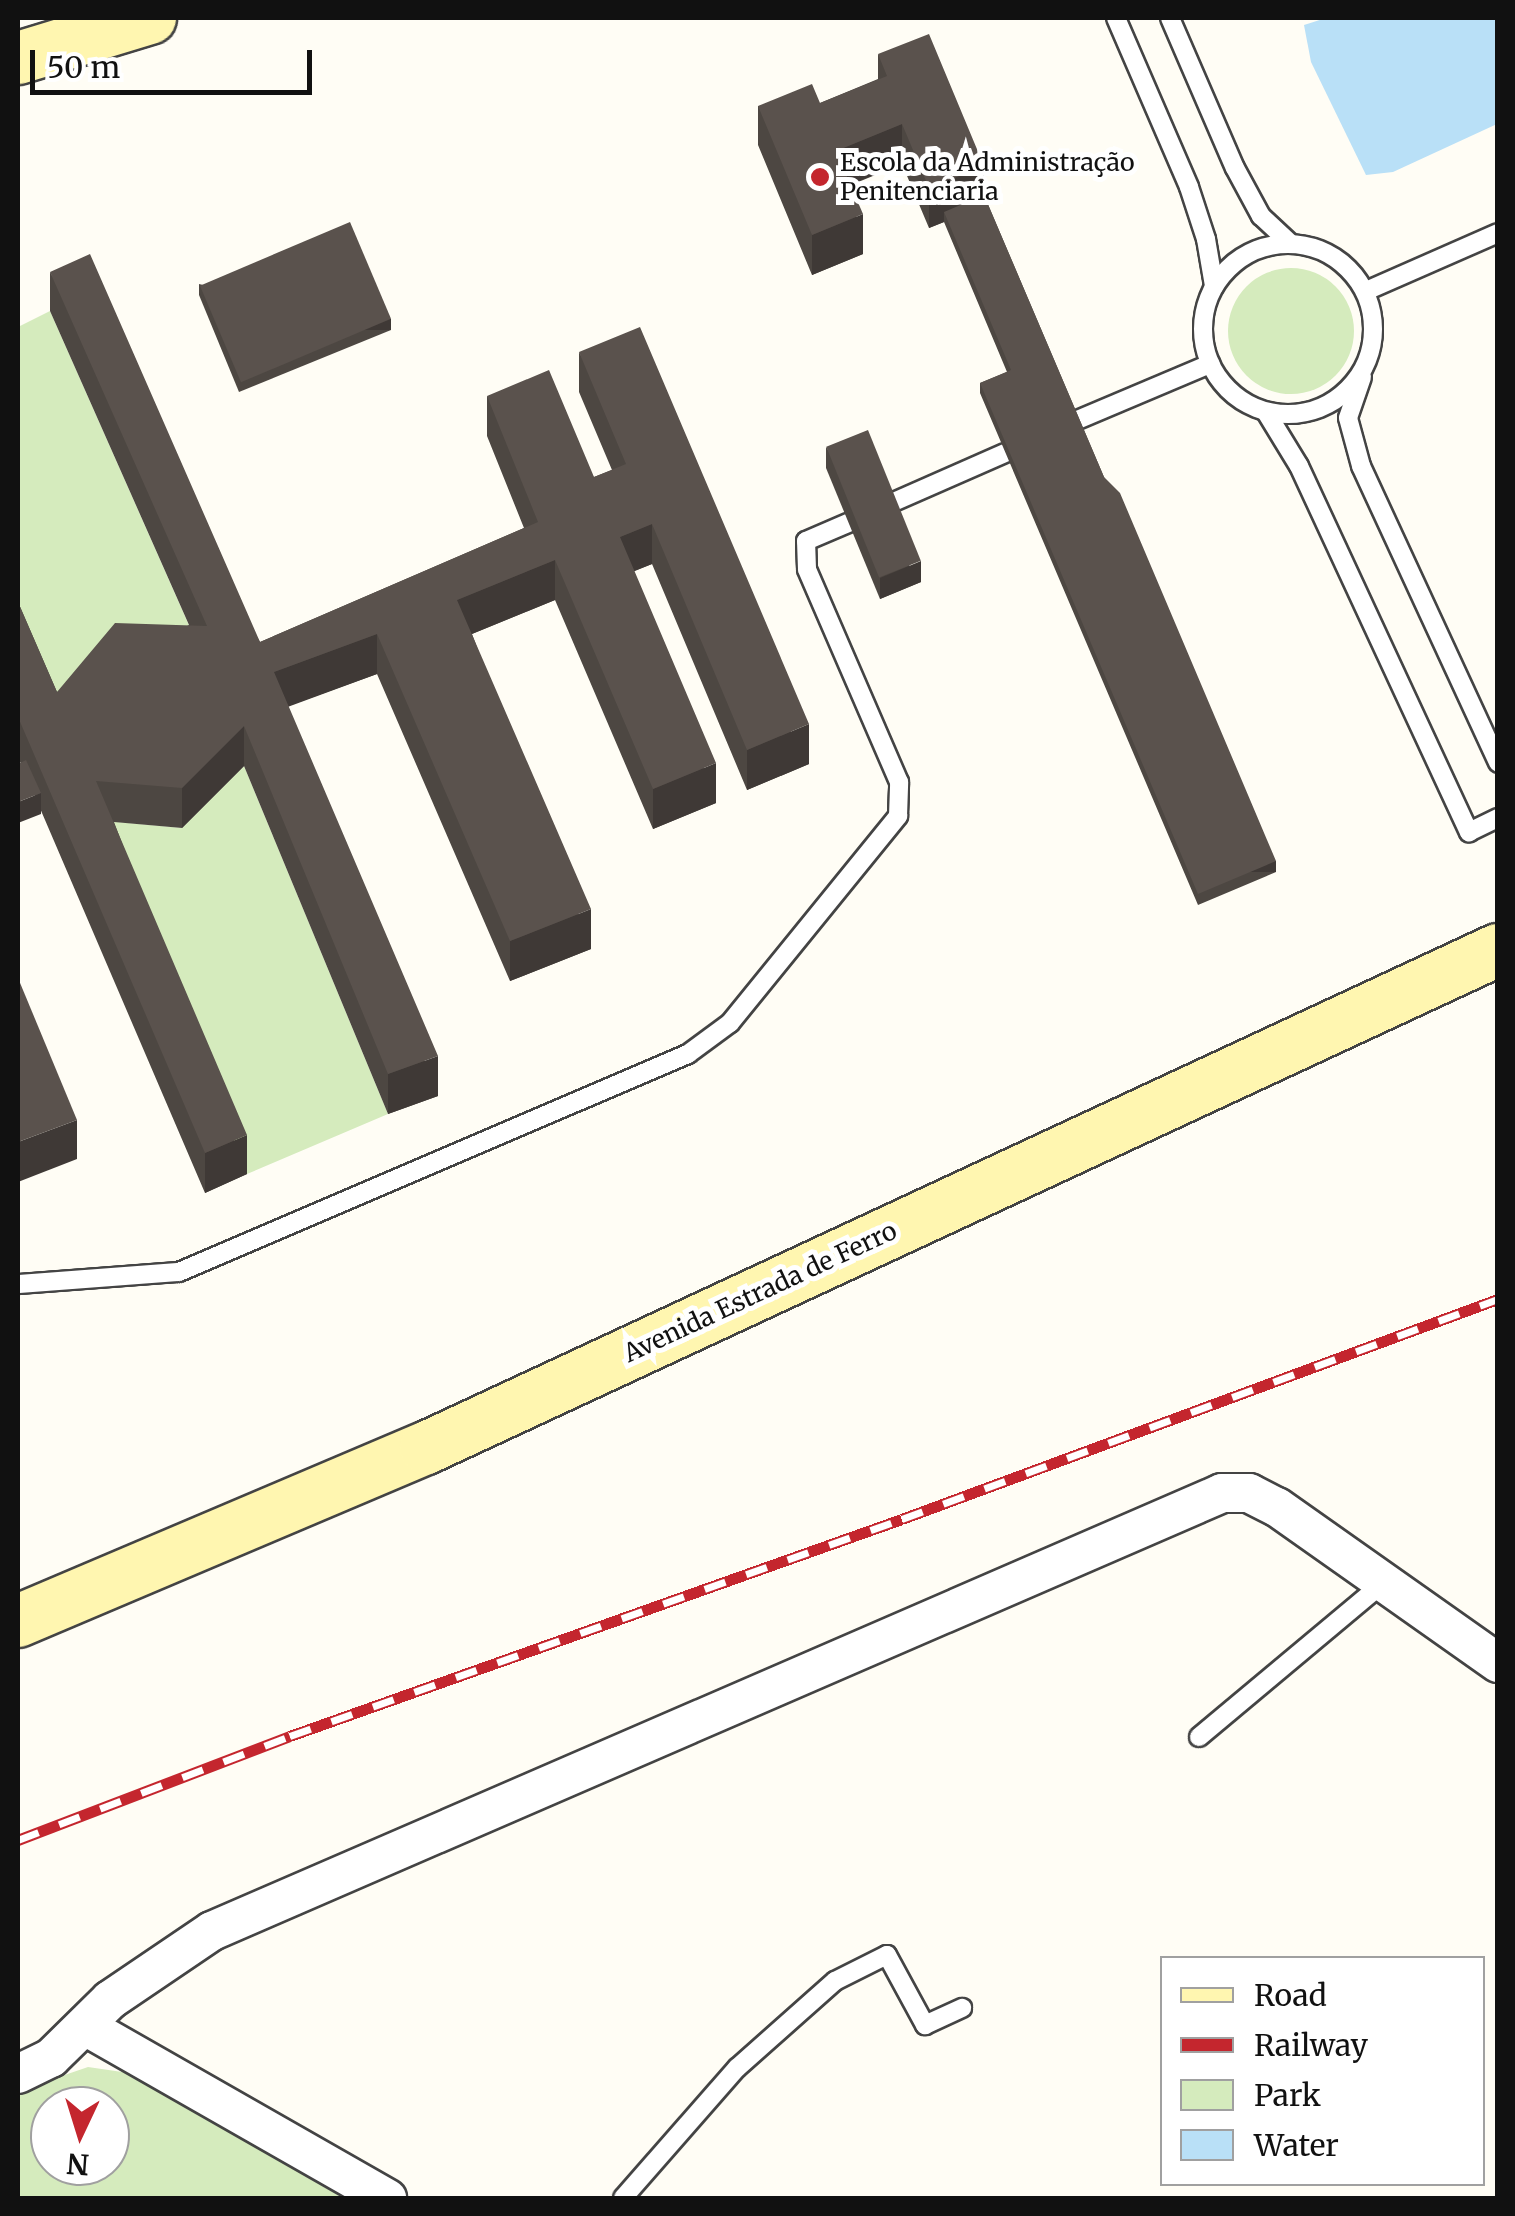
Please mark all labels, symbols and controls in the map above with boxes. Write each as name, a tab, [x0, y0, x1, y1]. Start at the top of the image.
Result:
scale bar	[35, 30, 318, 92]
text: 50 m	[47, 48, 120, 86]
place label: Escola da Administração Penitenciaria	[840, 148, 1134, 207]
marker: Escola da Administração Penitenciaria	[809, 166, 831, 188]
street label: Avenida Estrada de Ferro	[619, 1215, 901, 1369]
legend	[1160, 1956, 1485, 2186]
text: Road	[1254, 1976, 1327, 2014]
text: Railway	[1254, 2026, 1368, 2064]
text: Park	[1254, 2076, 1321, 2114]
north arrow	[30, 2086, 130, 2186]
text: Water	[1254, 2126, 1339, 2164]
text: N	[66, 2145, 90, 2183]

